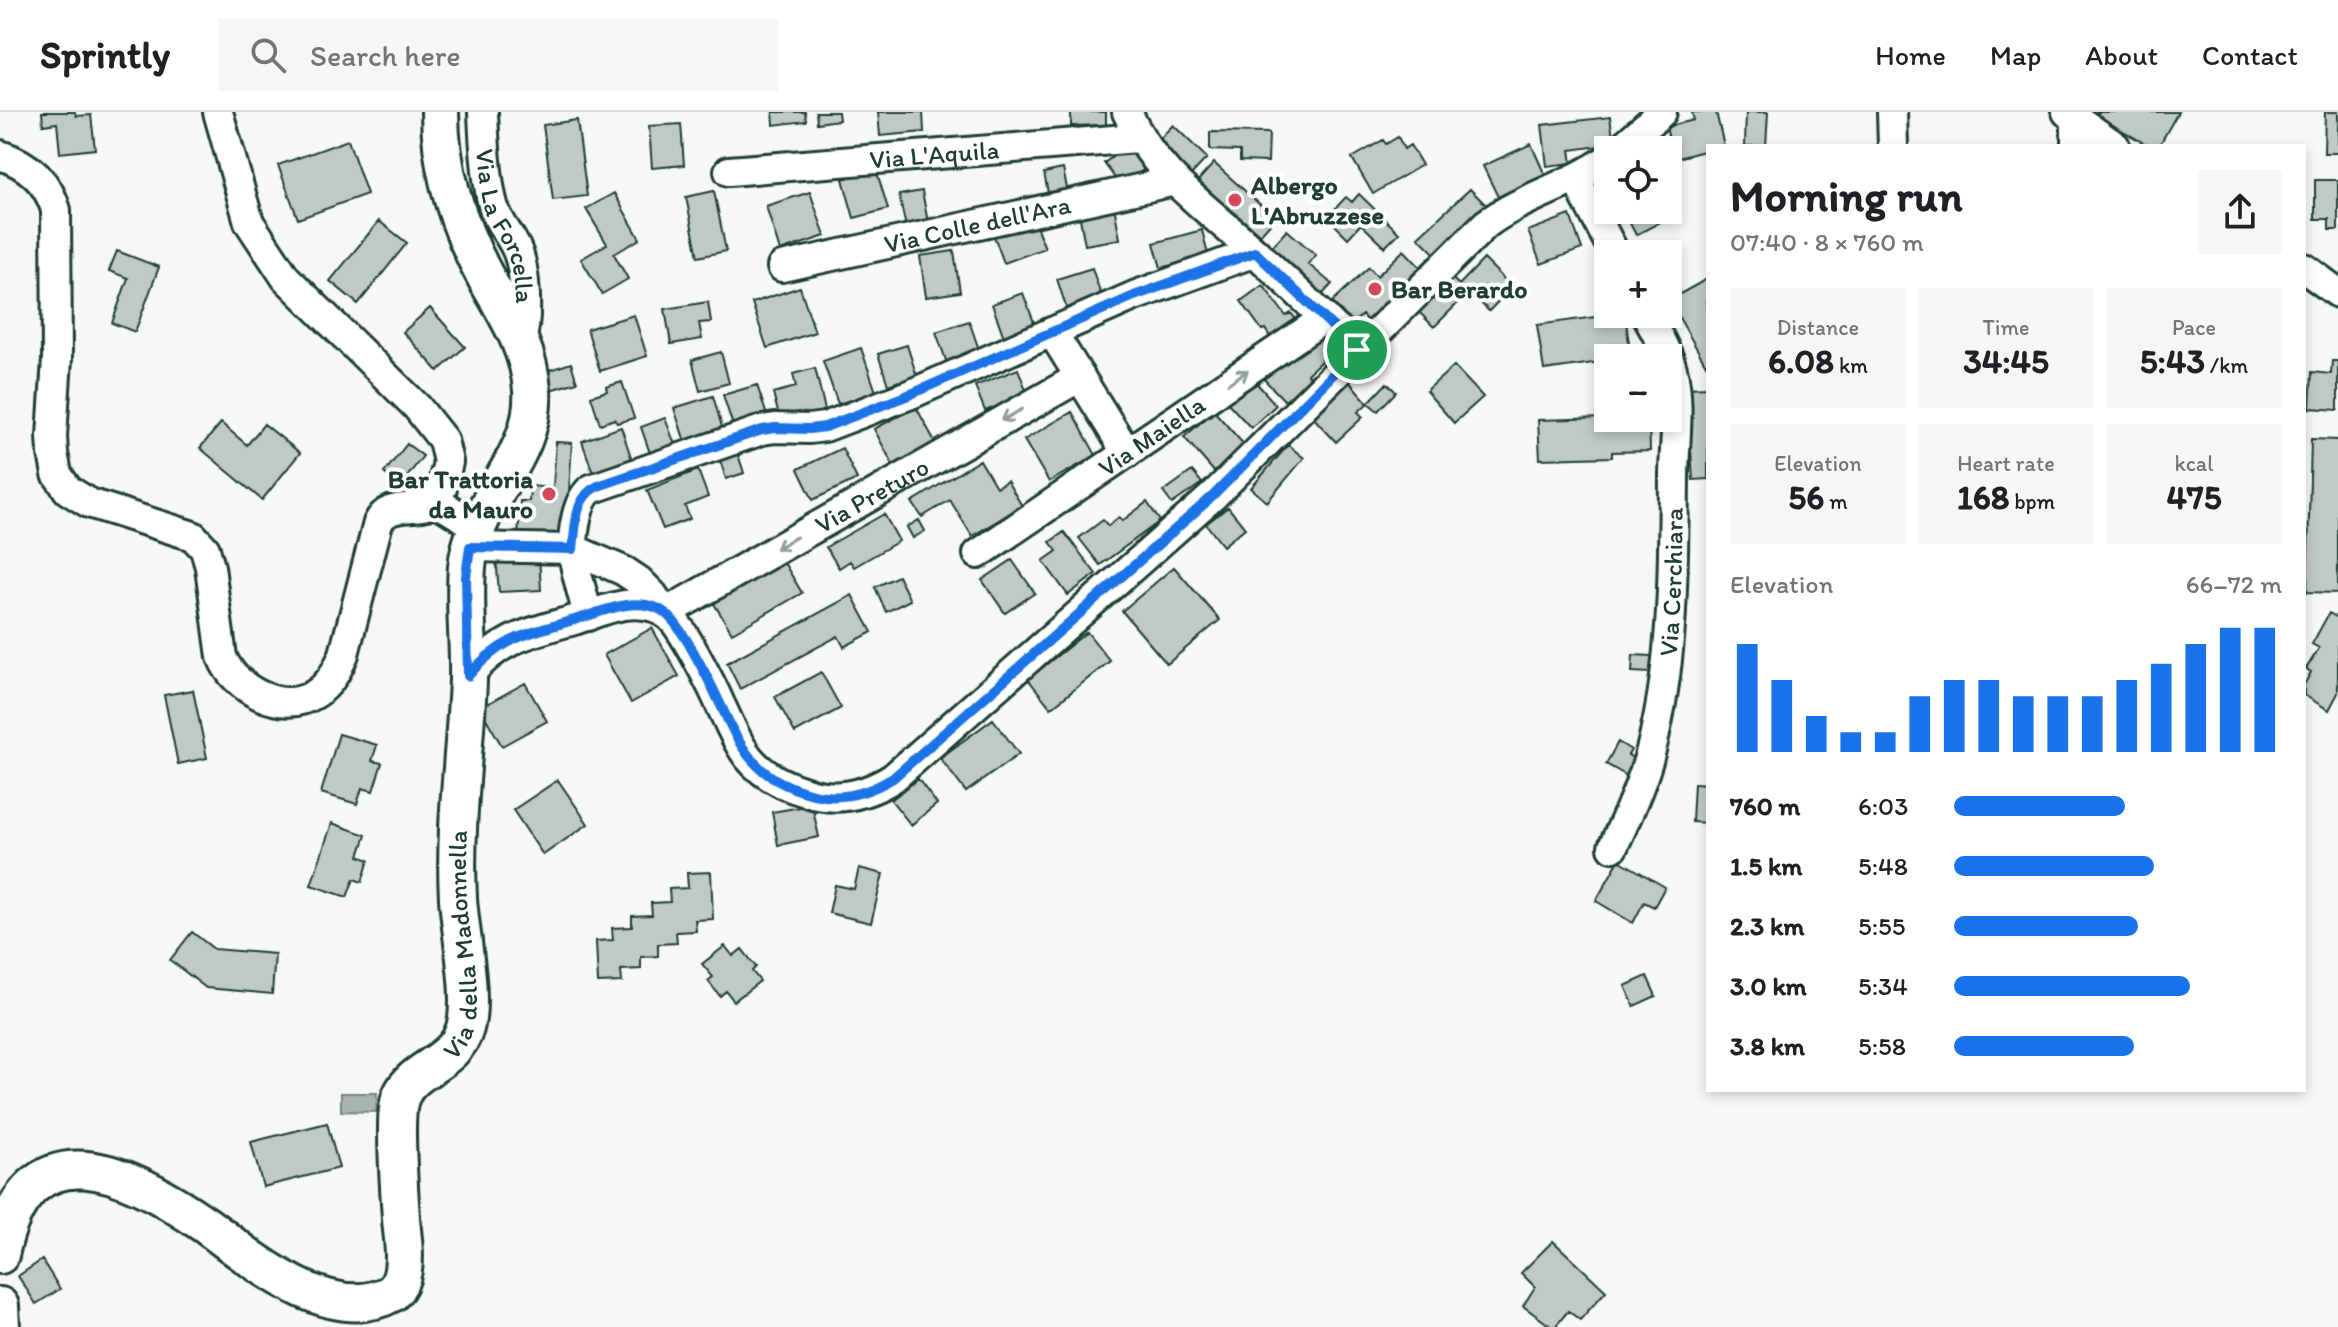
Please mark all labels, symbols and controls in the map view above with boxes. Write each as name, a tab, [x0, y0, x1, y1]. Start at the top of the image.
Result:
search box	[218, 19, 778, 91]
text: Sprintly	[40, 32, 170, 78]
icon: search	[246, 33, 290, 77]
text: Search here	[310, 37, 461, 74]
text: Home	[1875, 38, 1946, 72]
text: Map	[1990, 38, 2041, 72]
text: About	[2085, 38, 2158, 72]
text: Contact	[2202, 38, 2298, 72]
street label: Via L'Aquila	[868, 133, 1001, 176]
map controls	[1594, 136, 1682, 432]
button: locate	[1594, 136, 1682, 224]
street label: Via La Forcella	[469, 147, 541, 305]
place label: Albergo L'Abruzzese	[1250, 169, 1384, 231]
text: Morning run	[1730, 169, 1963, 222]
button: share	[2198, 170, 2282, 254]
street label: Via Colle dell'Ara	[881, 188, 1074, 260]
marker: Albergo L'Abruzzese	[1226, 191, 1244, 209]
text: 07:40 · 8 × 760 m	[1730, 226, 1924, 258]
button: +	[1594, 240, 1682, 328]
place label: Bar Berardo	[1391, 273, 1528, 305]
marker: Bar Berardo	[1366, 280, 1384, 298]
text: Distance	[1777, 314, 1859, 341]
text: Time	[1983, 314, 2029, 341]
text: Pace	[2172, 314, 2216, 341]
pin	[1323, 316, 1391, 384]
icon: arrive	[1335, 328, 1379, 372]
text: 6.08	[1768, 341, 1834, 382]
text: 34:45	[1963, 341, 2049, 382]
text: 5:43	[2140, 341, 2205, 382]
button: −	[1594, 344, 1682, 432]
text: km	[1834, 352, 1868, 379]
text: /km	[2205, 352, 2248, 379]
one-way arrow	[1226, 369, 1248, 386]
street label: Via Maiella	[1092, 388, 1212, 484]
one-way arrow	[1001, 407, 1024, 423]
street label: Via Preturo	[809, 450, 935, 540]
text: Elevation	[1774, 450, 1862, 477]
text: Heart rate	[1957, 450, 2055, 477]
text: kcal	[2174, 450, 2214, 477]
place label: Bar Trattoria da Mauro	[388, 463, 533, 525]
text: 56	[1788, 477, 1824, 518]
text: 168	[1957, 477, 2009, 518]
text: 475	[2166, 477, 2222, 518]
marker: Bar Trattoria da Mauro	[540, 485, 558, 503]
text: m	[1824, 488, 1848, 515]
text: bpm	[2009, 488, 2055, 515]
street label: Via Cerchiara	[1652, 507, 1690, 658]
one-way arrow	[775, 535, 798, 551]
text: Elevation	[1730, 568, 1833, 600]
text: 66–72 m	[2186, 568, 2282, 600]
text: 760 m	[1730, 790, 1800, 822]
text: 6:03	[1858, 790, 1908, 822]
street label: Via della Madonnella	[436, 830, 484, 1066]
text: 1.5 km	[1730, 850, 1802, 882]
text: 5:48	[1858, 850, 1908, 882]
text: 2.3 km	[1730, 910, 1804, 942]
text: 5:55	[1858, 910, 1905, 942]
text: 3.0 km	[1730, 970, 1807, 1002]
text: 5:34	[1858, 970, 1908, 1002]
text: 3.8 km	[1730, 1030, 1805, 1062]
text: 5:58	[1858, 1030, 1906, 1062]

